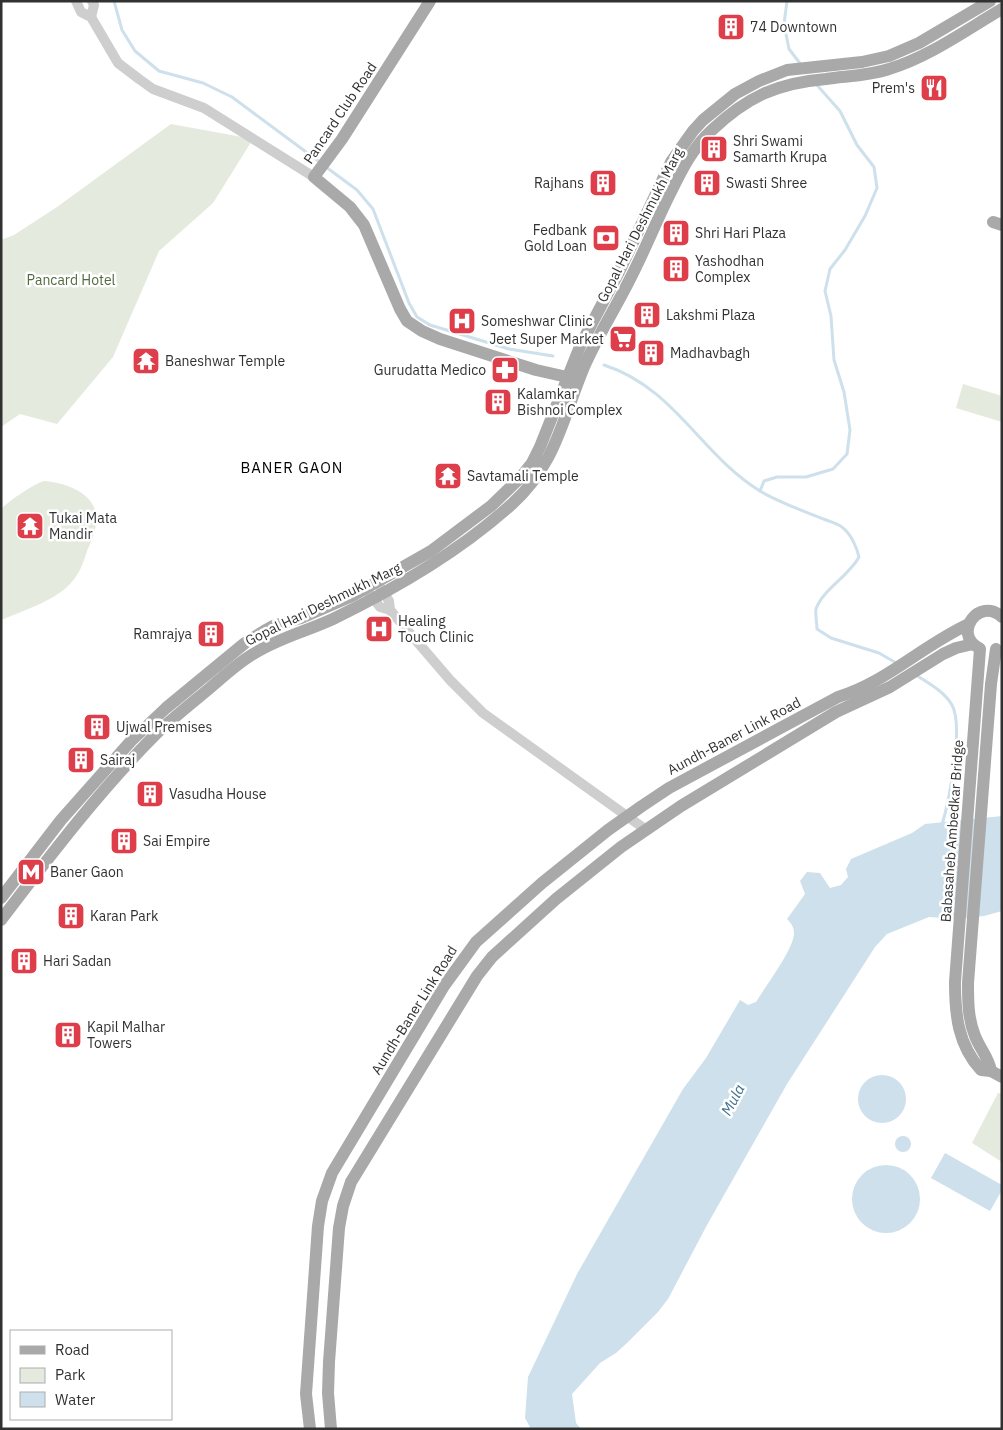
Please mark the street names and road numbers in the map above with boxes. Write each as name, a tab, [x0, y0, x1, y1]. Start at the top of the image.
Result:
street label: Pancard Club Road	[299, 59, 381, 167]
street label: Gopal Hari Deshmukh Marg	[593, 144, 687, 305]
street label: Gopal Hari Deshmukh Marg	[242, 558, 404, 650]
street label: Aundh-Baner Link Road	[664, 693, 804, 779]
street label: Babasaheb Ambedkar Bridge	[937, 739, 967, 923]
street label: Aundh-Baner Link Road	[367, 942, 461, 1078]

